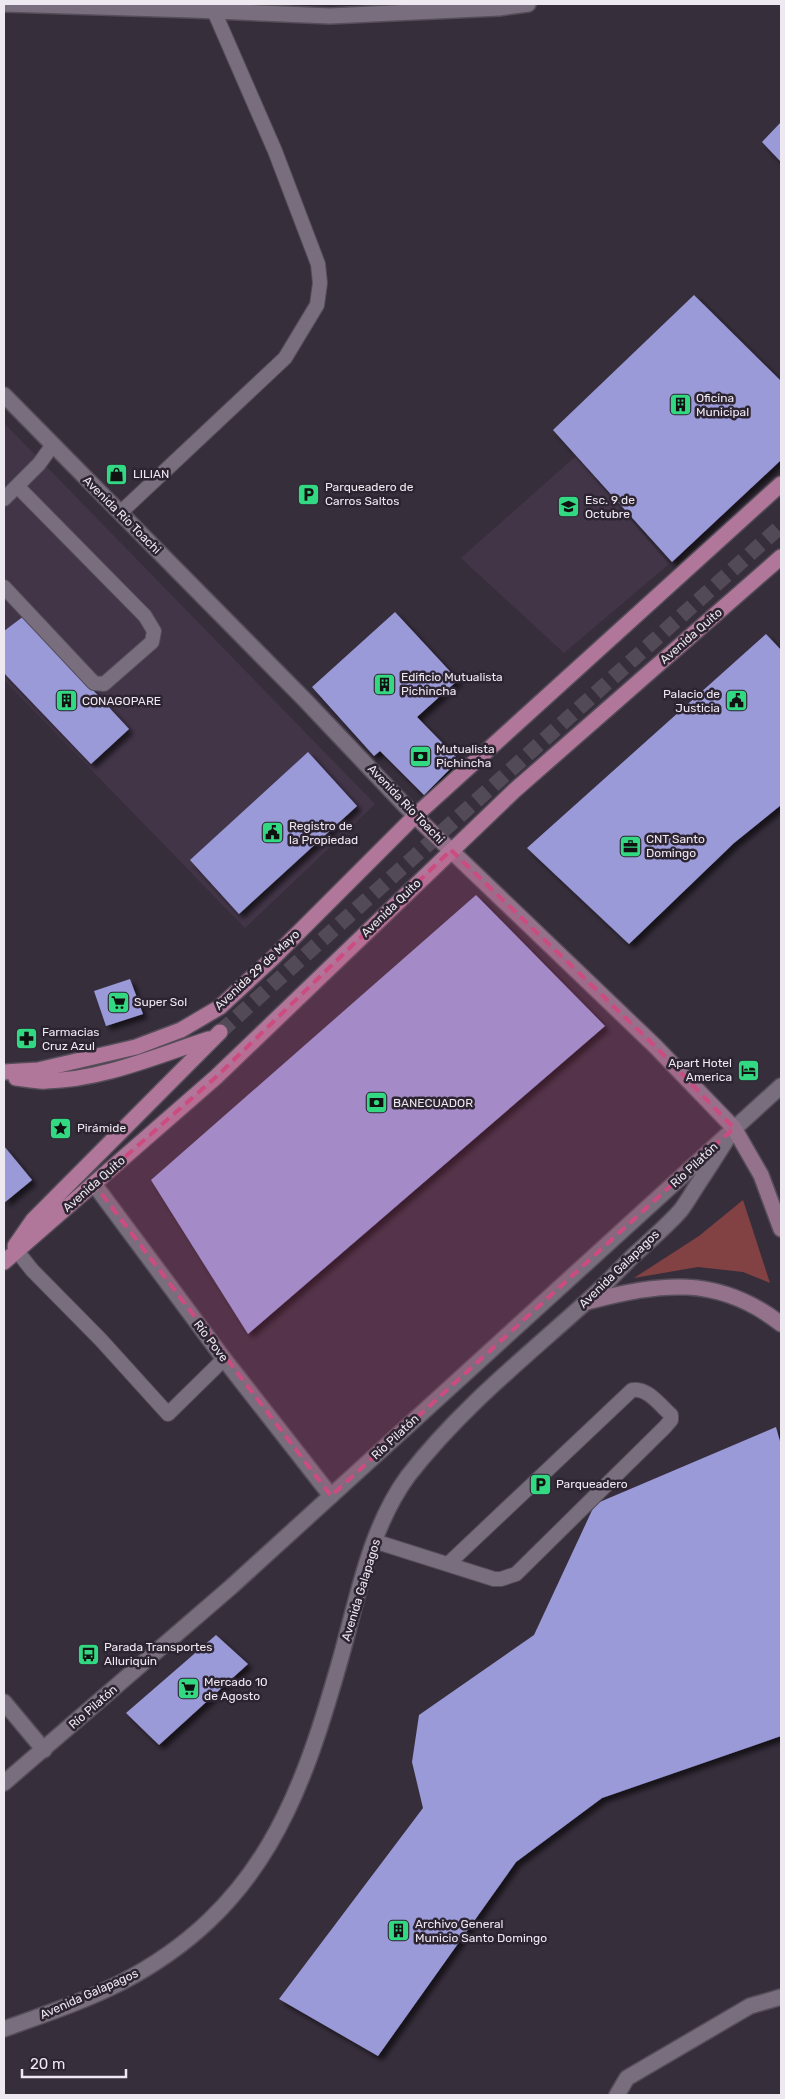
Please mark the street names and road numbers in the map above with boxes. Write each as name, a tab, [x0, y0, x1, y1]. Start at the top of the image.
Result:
street label: Avenida Río Toachi	[80, 473, 164, 557]
street label: Avenida Quito	[657, 605, 725, 667]
street label: Avenida Río Toachi	[365, 762, 447, 846]
street label: Avenida Quito	[358, 876, 424, 940]
street label: Avenida 29 de Mayo	[212, 927, 302, 1013]
street label: Río Pilatón	[667, 1140, 721, 1190]
street label: Avenida Quito	[60, 1153, 128, 1215]
street label: Avenida Galapagos	[576, 1227, 662, 1311]
street label: Río Pove	[191, 1318, 231, 1365]
street label: Río Pilatón	[368, 1412, 422, 1462]
street label: Avenida Galapagos	[339, 1537, 383, 1643]
street label: Río Pilatón	[66, 1682, 120, 1732]
street label: Avenida Galapagos	[38, 1966, 140, 2022]

